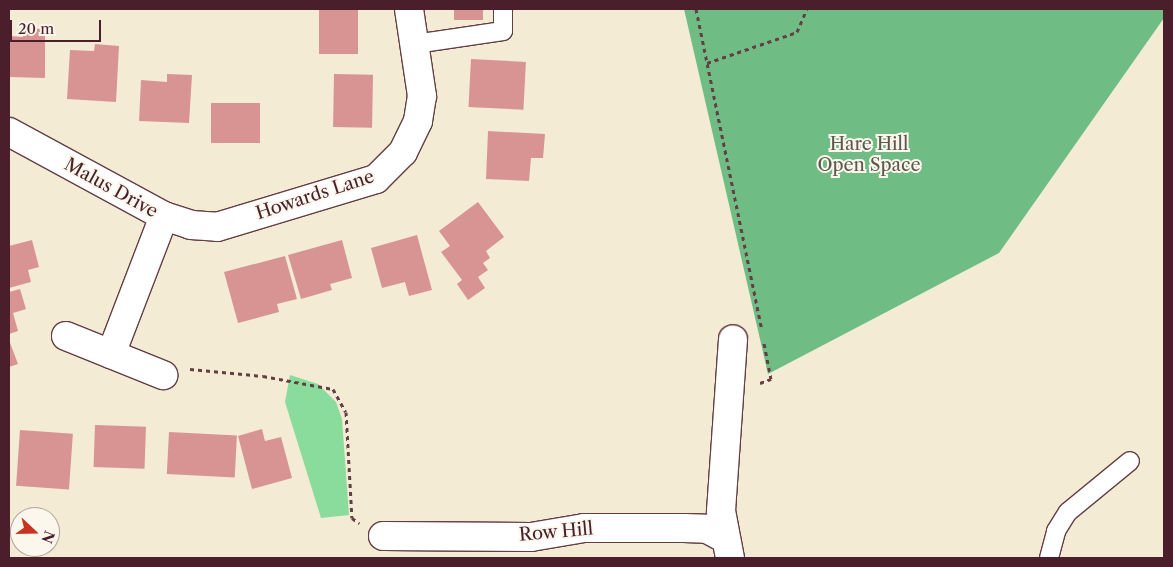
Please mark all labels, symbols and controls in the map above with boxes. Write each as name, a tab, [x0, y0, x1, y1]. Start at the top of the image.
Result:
scale bar	[12, 10, 104, 42]
text: 20 m	[18, 19, 54, 38]
park label: Hare Hill Open Space	[817, 134, 921, 176]
street label: Malus Drive	[61, 153, 161, 223]
street label: Howards Lane	[253, 166, 377, 224]
north arrow	[10, 507, 60, 557]
street label: Row Hill	[518, 518, 594, 546]
text: N	[37, 528, 59, 546]

